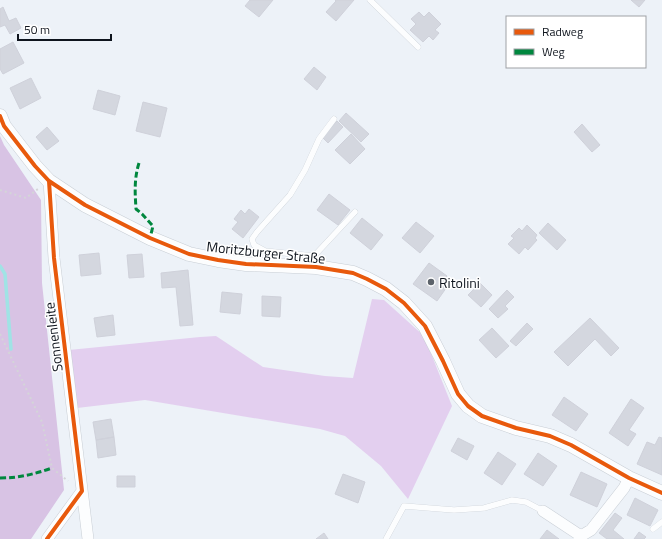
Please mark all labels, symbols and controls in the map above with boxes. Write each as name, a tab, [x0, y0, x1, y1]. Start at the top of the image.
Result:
scale bar	[18, 16, 111, 42]
legend	[506, 16, 646, 68]
text: 50 m	[24, 20, 50, 39]
text: Radweg	[542, 22, 583, 41]
text: Weg	[542, 42, 565, 61]
street label: Moritzburger Straße	[206, 235, 326, 269]
place label: Ritolini	[439, 272, 480, 293]
marker: Ritolini	[426, 277, 436, 287]
street label: Sonnenleite	[38, 301, 68, 373]

